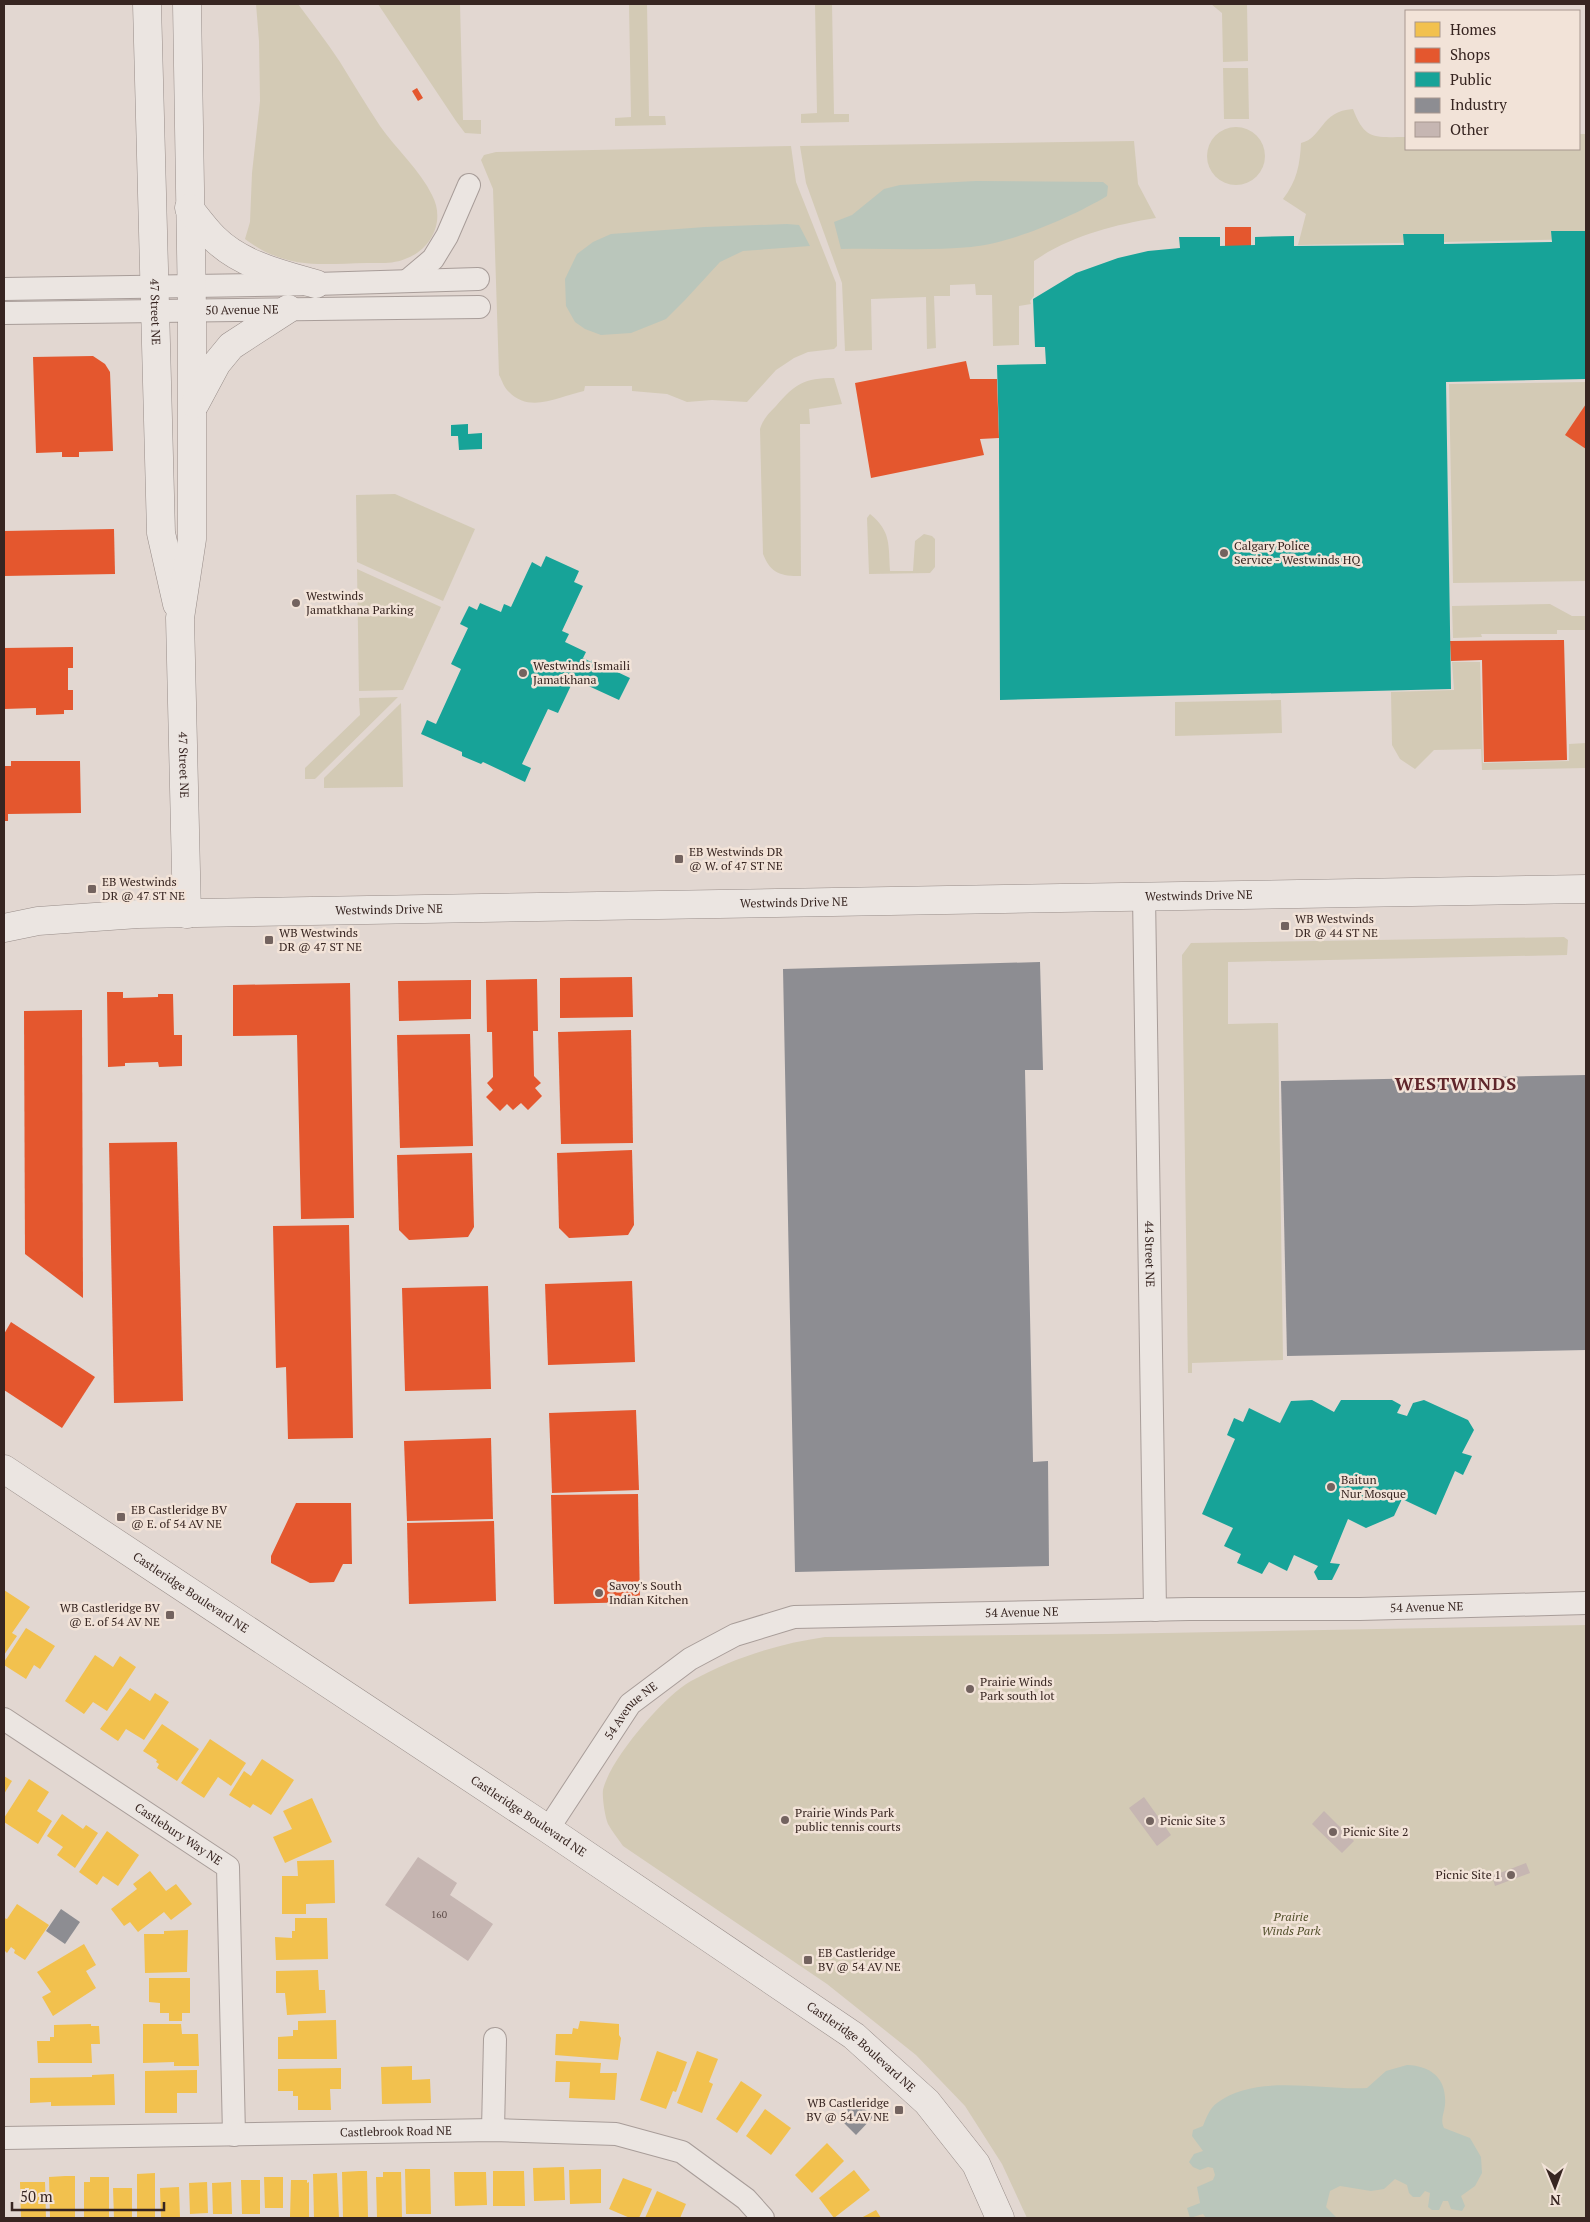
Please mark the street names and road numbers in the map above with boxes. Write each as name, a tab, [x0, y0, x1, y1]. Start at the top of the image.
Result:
street label: 47 Street NE	[147, 278, 164, 345]
street label: 50 Avenue NE	[205, 302, 279, 317]
street label: 47 Street NE	[176, 732, 192, 798]
street label: Westwinds Drive NE	[1145, 887, 1253, 904]
street label: Westwinds Drive NE	[740, 894, 848, 911]
street label: Westwinds Drive NE	[335, 901, 443, 918]
street label: 44 Street NE	[1142, 1221, 1158, 1287]
street label: Castleridge Boulevard NE	[130, 1548, 252, 1636]
street label: 54 Avenue NE	[1390, 1598, 1464, 1615]
street label: 54 Avenue NE	[985, 1604, 1059, 1620]
street label: 54 Avenue NE	[601, 1678, 660, 1742]
street label: Castleridge Boulevard NE	[468, 1772, 589, 1860]
street label: Castlebury Way NE	[132, 1800, 225, 1868]
street label: Castleridge Boulevard NE	[804, 1998, 919, 2095]
street label: Castlebrook Road NE	[340, 2123, 452, 2140]

